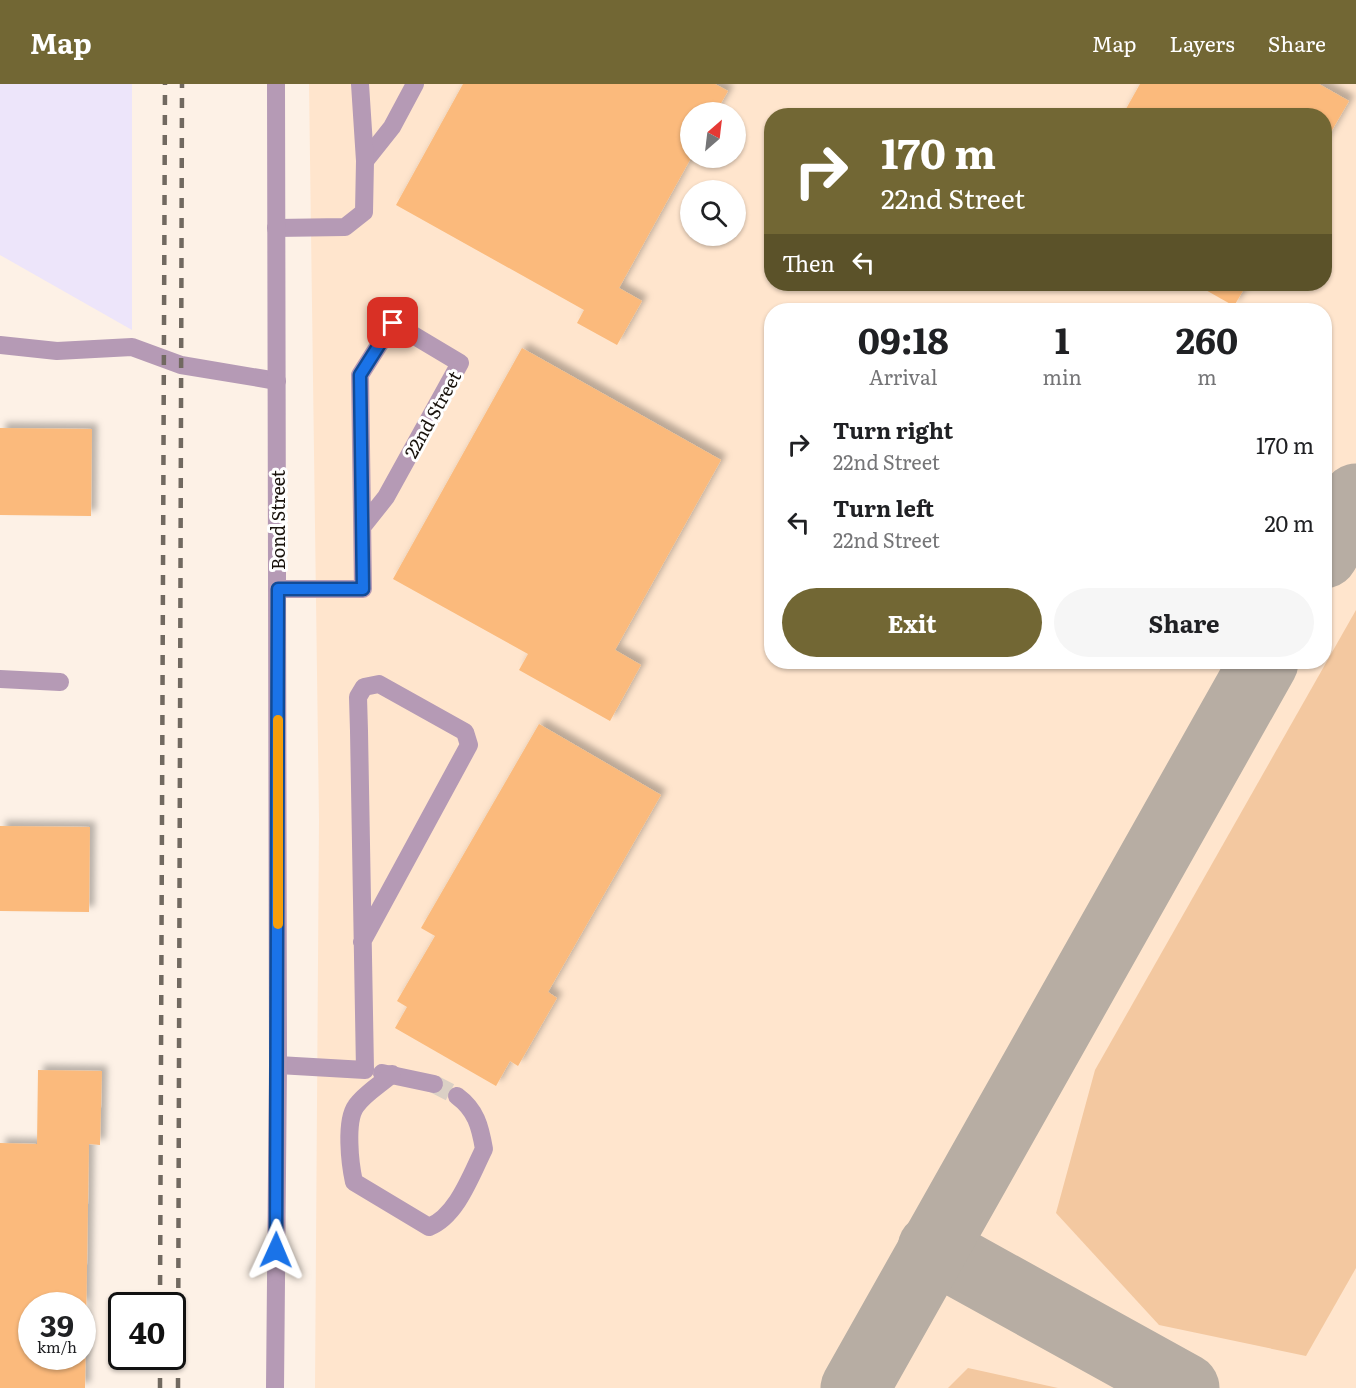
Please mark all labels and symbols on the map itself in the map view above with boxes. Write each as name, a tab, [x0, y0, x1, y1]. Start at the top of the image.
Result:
north arrow	[680, 102, 746, 168]
pin	[367, 297, 418, 348]
street label: 22nd Street	[397, 365, 467, 463]
street label: Bond Street	[264, 469, 291, 570]
position arrow	[244, 1218, 308, 1282]
speed limit sign: 40	[108, 1292, 186, 1370]

